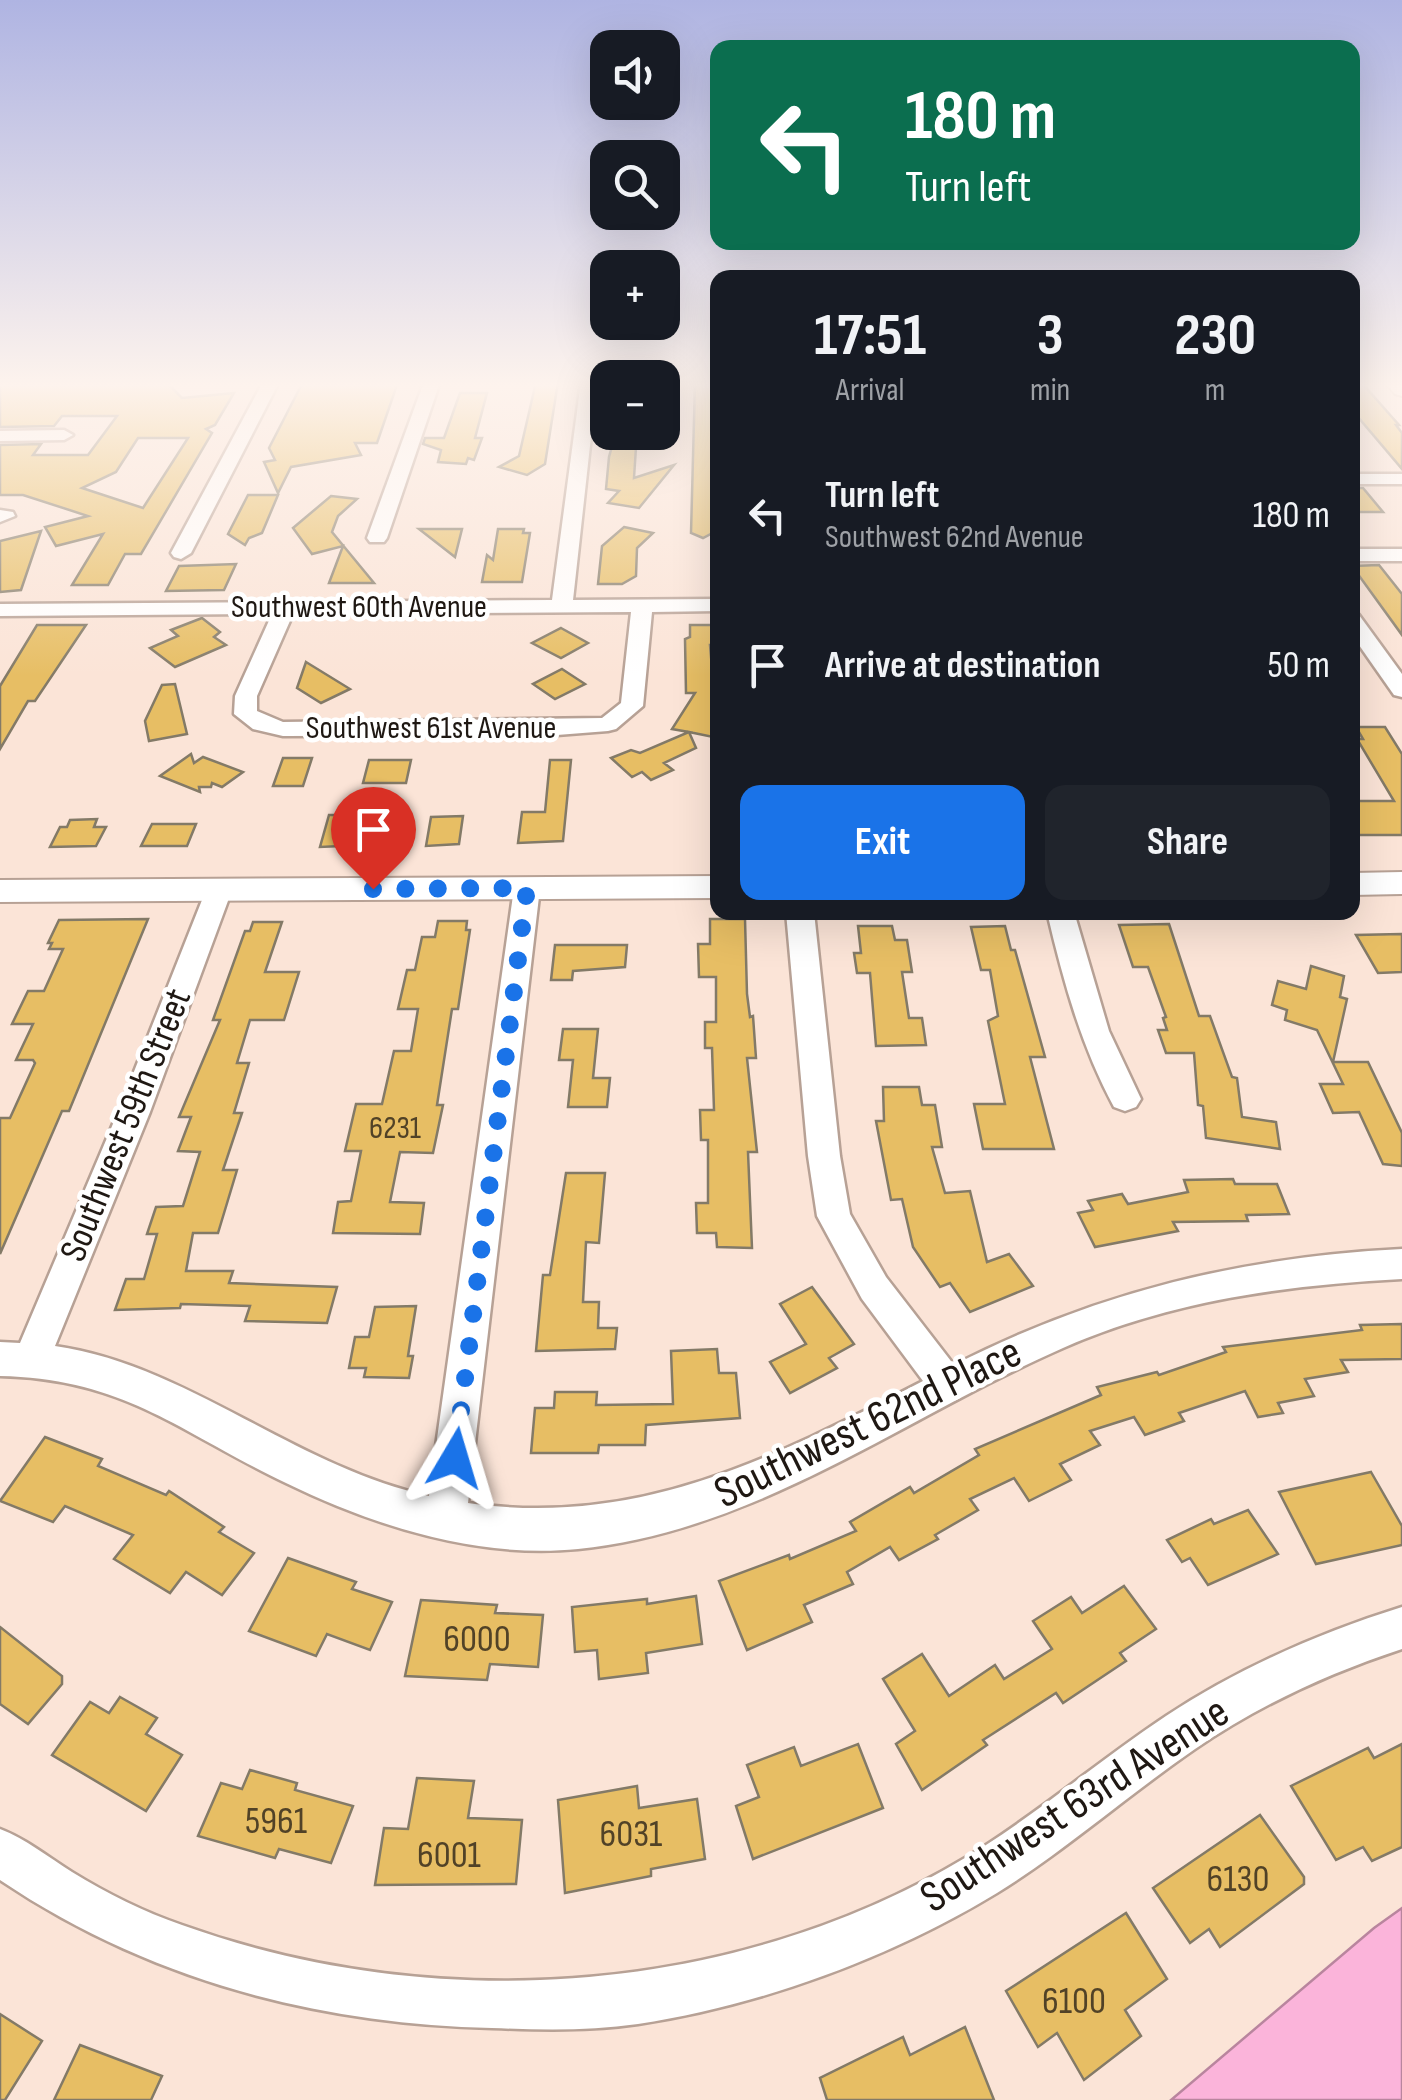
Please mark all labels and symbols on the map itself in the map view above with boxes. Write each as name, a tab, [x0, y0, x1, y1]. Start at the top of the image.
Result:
street label: Southwest 60th Avenue	[231, 588, 487, 627]
street label: Southwest 61st Avenue	[306, 709, 556, 748]
pin	[331, 787, 416, 890]
street label: Southwest 59th Street	[51, 982, 201, 1268]
house number: 6231	[369, 1109, 421, 1148]
street label: Southwest 62nd Place	[706, 1325, 1030, 1521]
position arrow	[403, 1406, 507, 1510]
house number: 6000	[443, 1617, 511, 1662]
street label: Southwest 63rd Avenue	[910, 1685, 1240, 1925]
house number: 5961	[245, 1799, 307, 1844]
house number: 6031	[600, 1812, 662, 1857]
house number: 6001	[417, 1833, 481, 1878]
house number: 6130	[1207, 1857, 1269, 1902]
house number: 6100	[1042, 1979, 1106, 2024]

